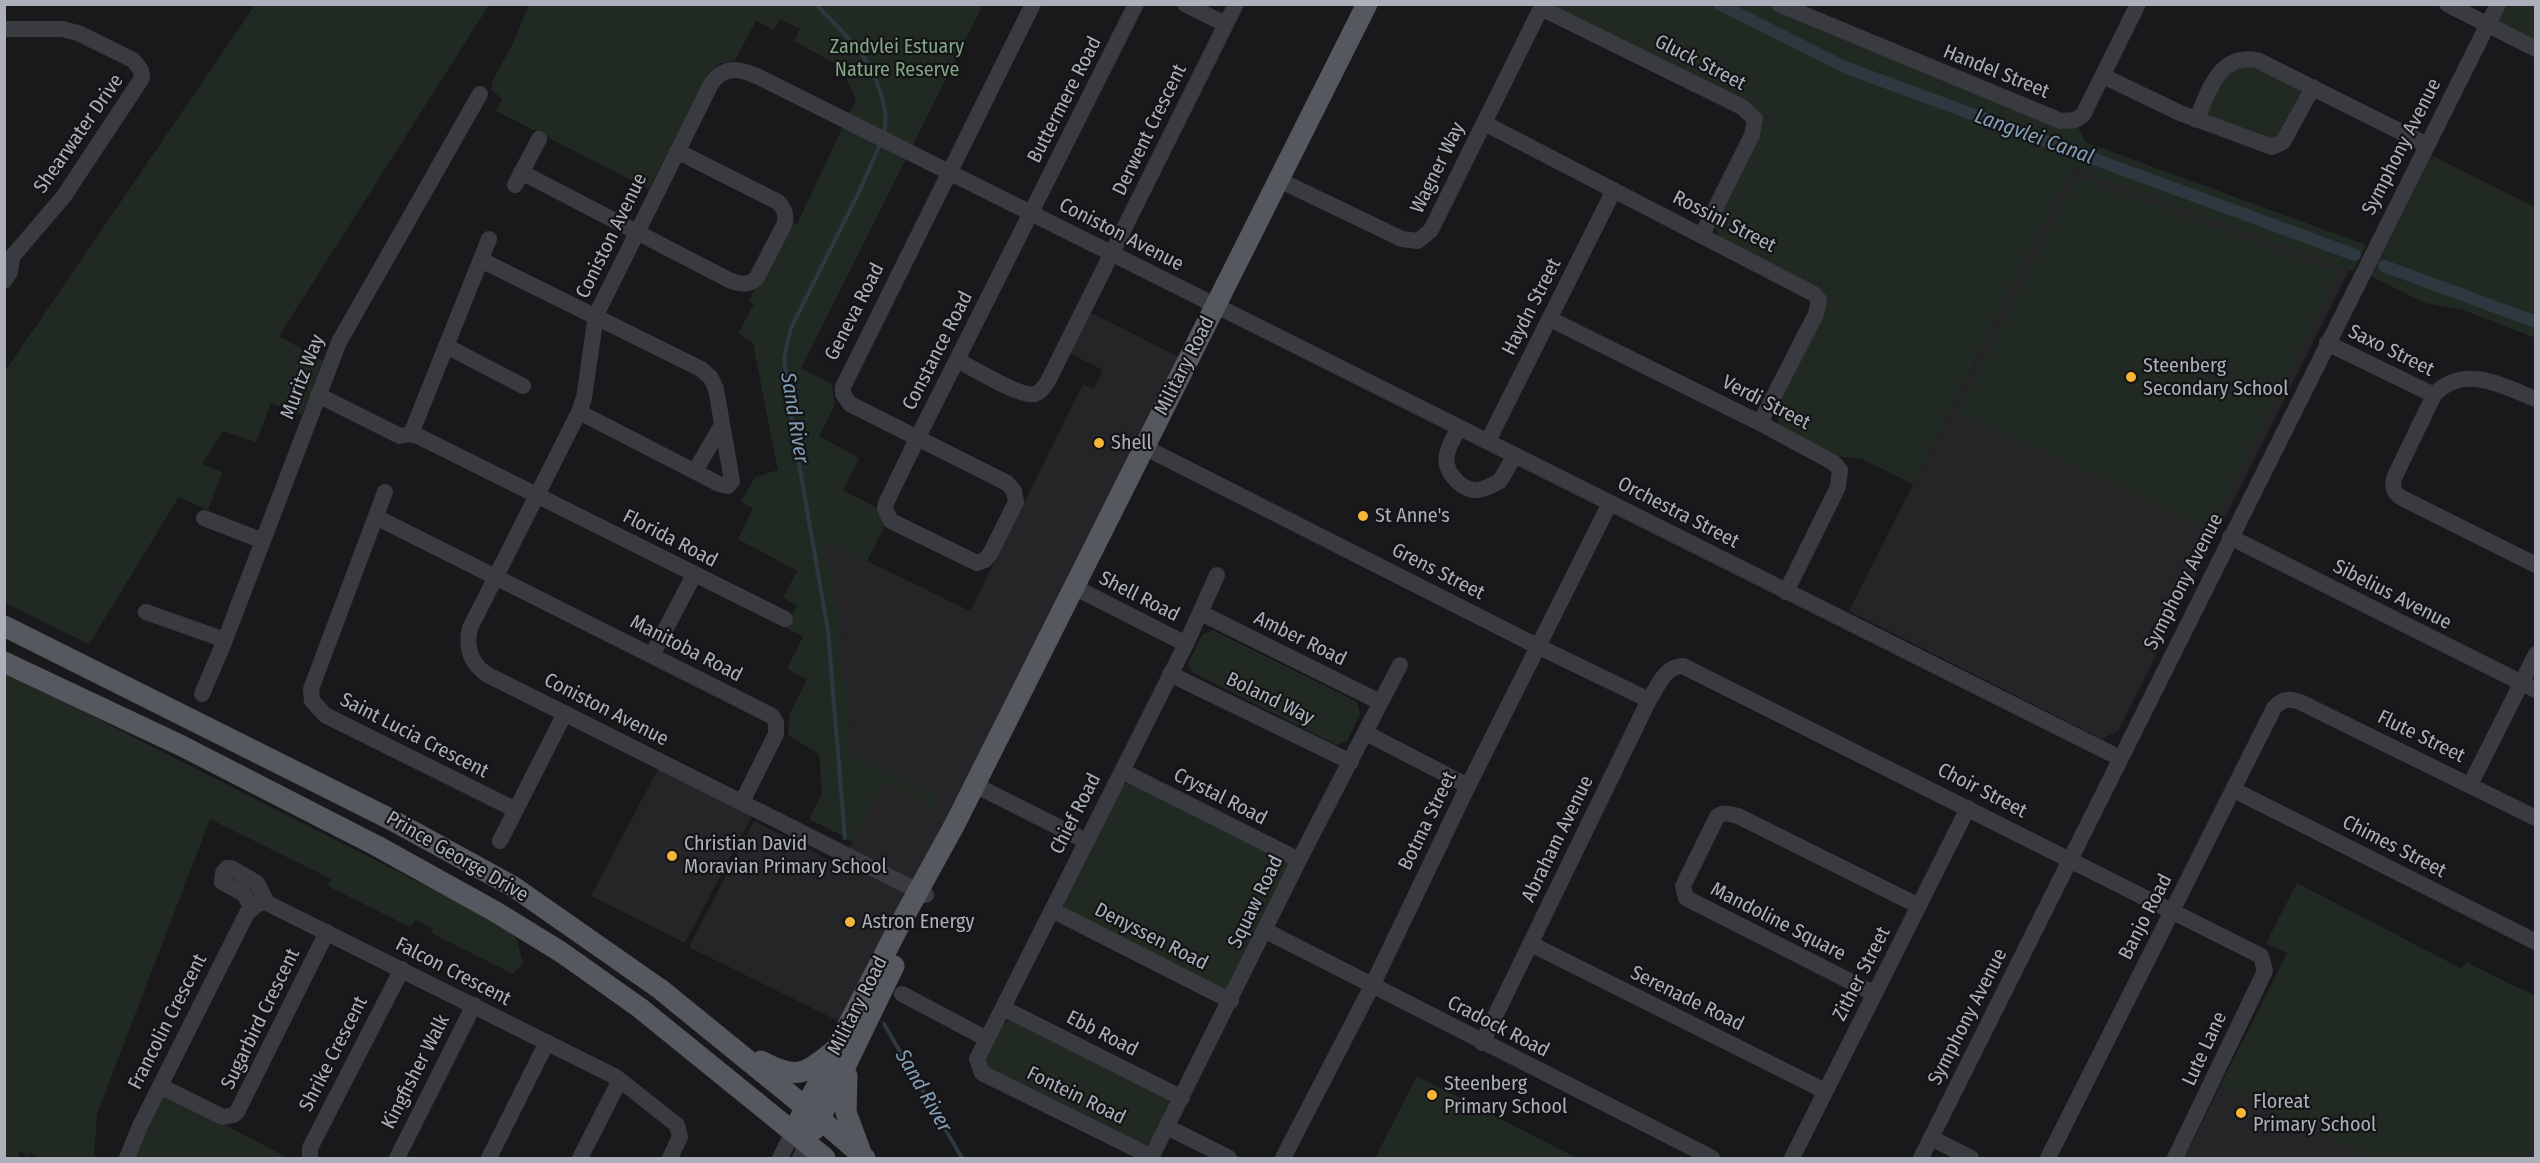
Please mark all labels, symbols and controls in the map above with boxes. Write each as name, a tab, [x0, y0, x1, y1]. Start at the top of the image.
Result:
street label: Gluck Street	[1650, 30, 1750, 96]
street label: Buttermere Road	[1023, 33, 1107, 167]
park label: Zandvlei Estuary Nature Reserve	[830, 35, 964, 82]
street label: Handel Street	[1939, 40, 2053, 104]
street label: Derwent Crescent	[1108, 60, 1192, 200]
street label: Shearwater Drive	[29, 70, 129, 198]
street label: Symphony Avenue	[2357, 75, 2447, 219]
water label: Langvlei Canal	[1971, 104, 2097, 170]
street label: Wagner Way	[1406, 119, 1470, 217]
street label: Coniston Avenue	[571, 169, 653, 303]
street label: Rossini Street	[1668, 186, 1780, 258]
street label: Coniston Avenue	[1055, 193, 1187, 277]
street label: Haydn Street	[1497, 255, 1567, 359]
street label: Geneva Road	[820, 259, 890, 365]
street label: Constance Road	[898, 287, 978, 415]
street label: Military Road	[1150, 313, 1220, 419]
street label: Saxo Street	[2344, 320, 2438, 382]
street label: Muritz Way	[276, 331, 330, 423]
place label: Steenberg Secondary School	[2143, 354, 2288, 401]
marker: Steenberg Secondary School	[2124, 370, 2138, 384]
water label: Sand River	[774, 371, 814, 465]
street label: Verdi Street	[1718, 371, 1814, 435]
place label: Shell	[1111, 431, 1152, 455]
marker: Shell	[1092, 436, 1106, 450]
street label: Orchestra Street	[1613, 472, 1743, 554]
place label: St Anne's	[1375, 504, 1450, 528]
street label: Florida Road	[619, 505, 721, 573]
marker: St Anne's	[1356, 509, 1370, 523]
street label: Symphony Avenue	[2139, 510, 2229, 654]
street label: Grens Street	[1388, 538, 1488, 606]
street label: Sibelius Avenue	[2329, 555, 2455, 635]
street label: Shell Road	[1095, 567, 1183, 627]
street label: Amber Road	[1250, 606, 1350, 672]
street label: Manitoba Road	[626, 610, 746, 688]
street label: Boland Way	[1222, 667, 1318, 731]
street label: Coniston Avenue	[540, 668, 672, 752]
street label: Saint Lucia Crescent	[336, 688, 492, 784]
street label: Flute Street	[2373, 706, 2469, 768]
street label: Choir Street	[1933, 758, 2031, 824]
street label: Crystal Road	[1169, 763, 1271, 831]
street label: Botma Street	[1394, 768, 1462, 874]
street label: Chief Road	[1045, 769, 1107, 859]
street label: Abraham Avenue	[1517, 772, 1599, 906]
street label: Prince George Drive	[382, 807, 532, 907]
street label: Chimes Street	[2338, 811, 2450, 883]
place label: Christian David Moravian Primary School	[684, 832, 887, 879]
marker: Christian David Moravian Primary School	[665, 849, 679, 863]
street label: Squaw Road	[1223, 852, 1289, 952]
street label: Banjo Road	[2114, 870, 2178, 964]
street label: Mandoline Square	[1706, 878, 1850, 966]
street label: Denyssen Road	[1090, 898, 1212, 976]
place label: Astron Energy	[862, 910, 974, 934]
marker: Astron Energy	[843, 915, 857, 929]
street label: Zither Street	[1828, 923, 1896, 1025]
street label: Falcon Crescent	[391, 933, 515, 1011]
street label: Sugarbird Crescent	[217, 945, 305, 1093]
street label: Symphony Avenue	[1923, 945, 2013, 1089]
street label: Francolin Crescent	[124, 950, 212, 1094]
street label: Military Road	[823, 953, 893, 1059]
street label: Serenade Road	[1626, 961, 1748, 1037]
street label: Cradock Road	[1443, 991, 1553, 1063]
street label: Shrike Crescent	[295, 992, 373, 1116]
street label: Ebb Road	[1062, 1006, 1142, 1062]
street label: Lute Lane	[2177, 1008, 2233, 1090]
street label: Kingfisher Walk	[377, 1011, 455, 1133]
water label: Sand River	[889, 1045, 957, 1137]
street label: Fontein Road	[1023, 1062, 1129, 1130]
place label: Steenberg Primary School	[1444, 1072, 1567, 1119]
marker: Steenberg Primary School	[1425, 1088, 1439, 1102]
place label: Floreat Primary School	[2253, 1090, 2376, 1137]
marker: Floreat Primary School	[2234, 1106, 2248, 1120]

